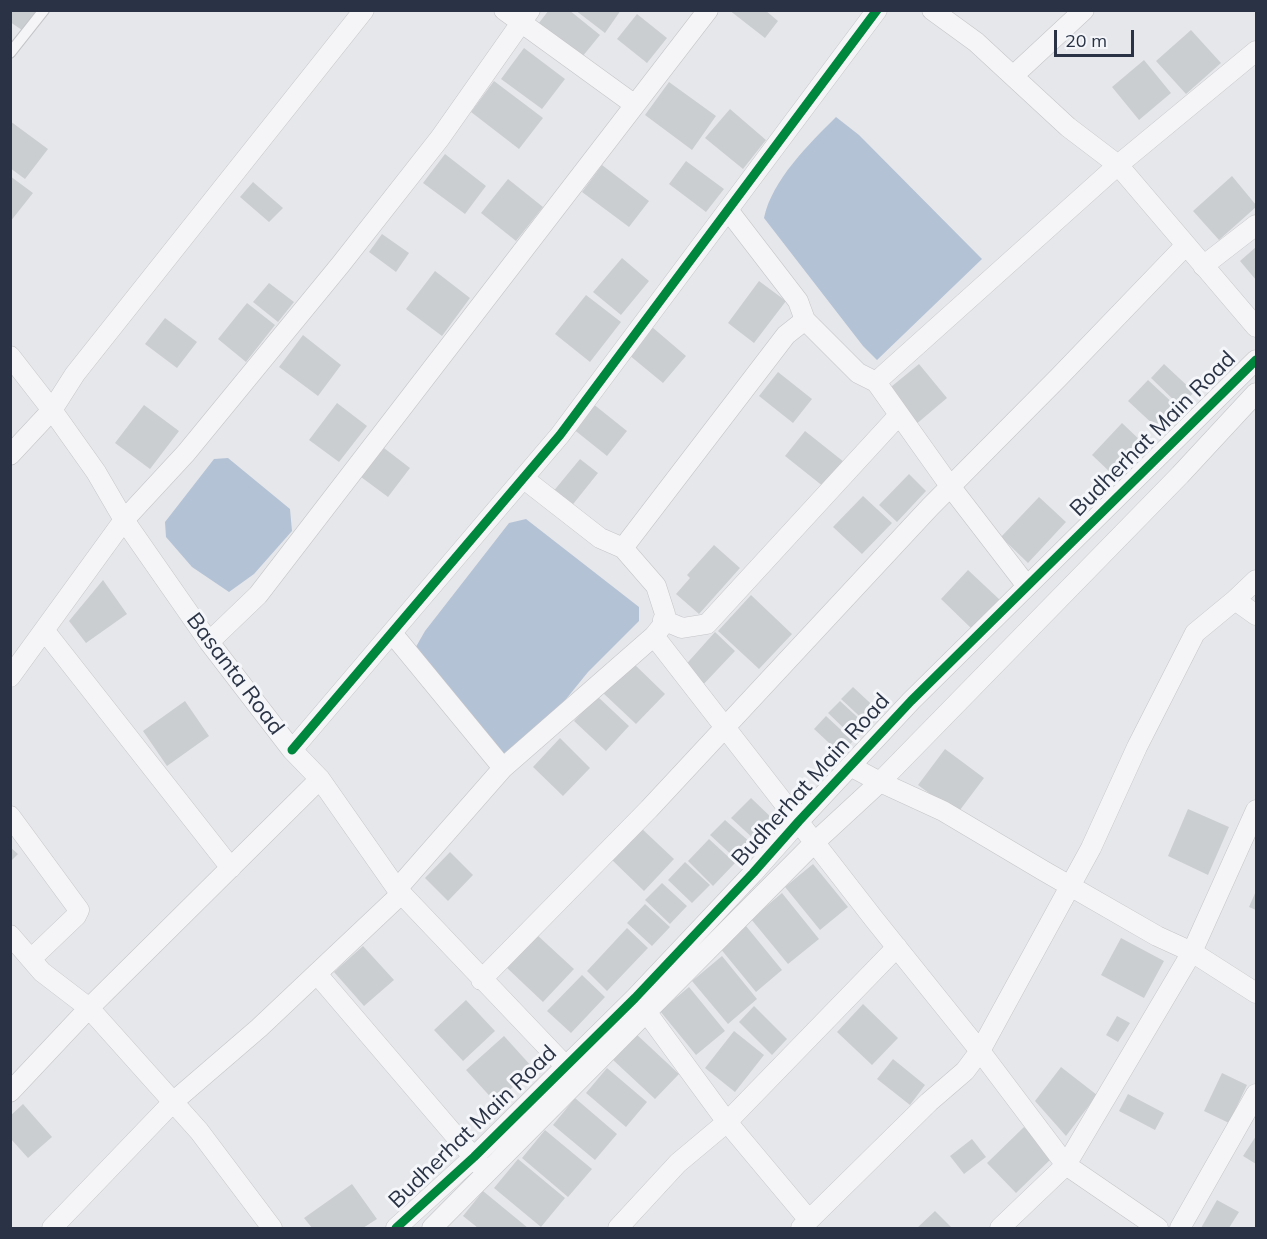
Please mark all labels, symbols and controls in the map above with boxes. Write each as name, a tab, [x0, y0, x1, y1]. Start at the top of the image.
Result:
scale bar	[1057, 18, 1136, 56]
text: 20 m	[1065, 29, 1107, 52]
street label: Budherhat Main Road	[1065, 346, 1241, 522]
street label: Basanta Road	[181, 608, 289, 740]
street label: Budherhat Main Road	[727, 688, 895, 872]
street label: Budherhat Main Road	[384, 1040, 562, 1214]

